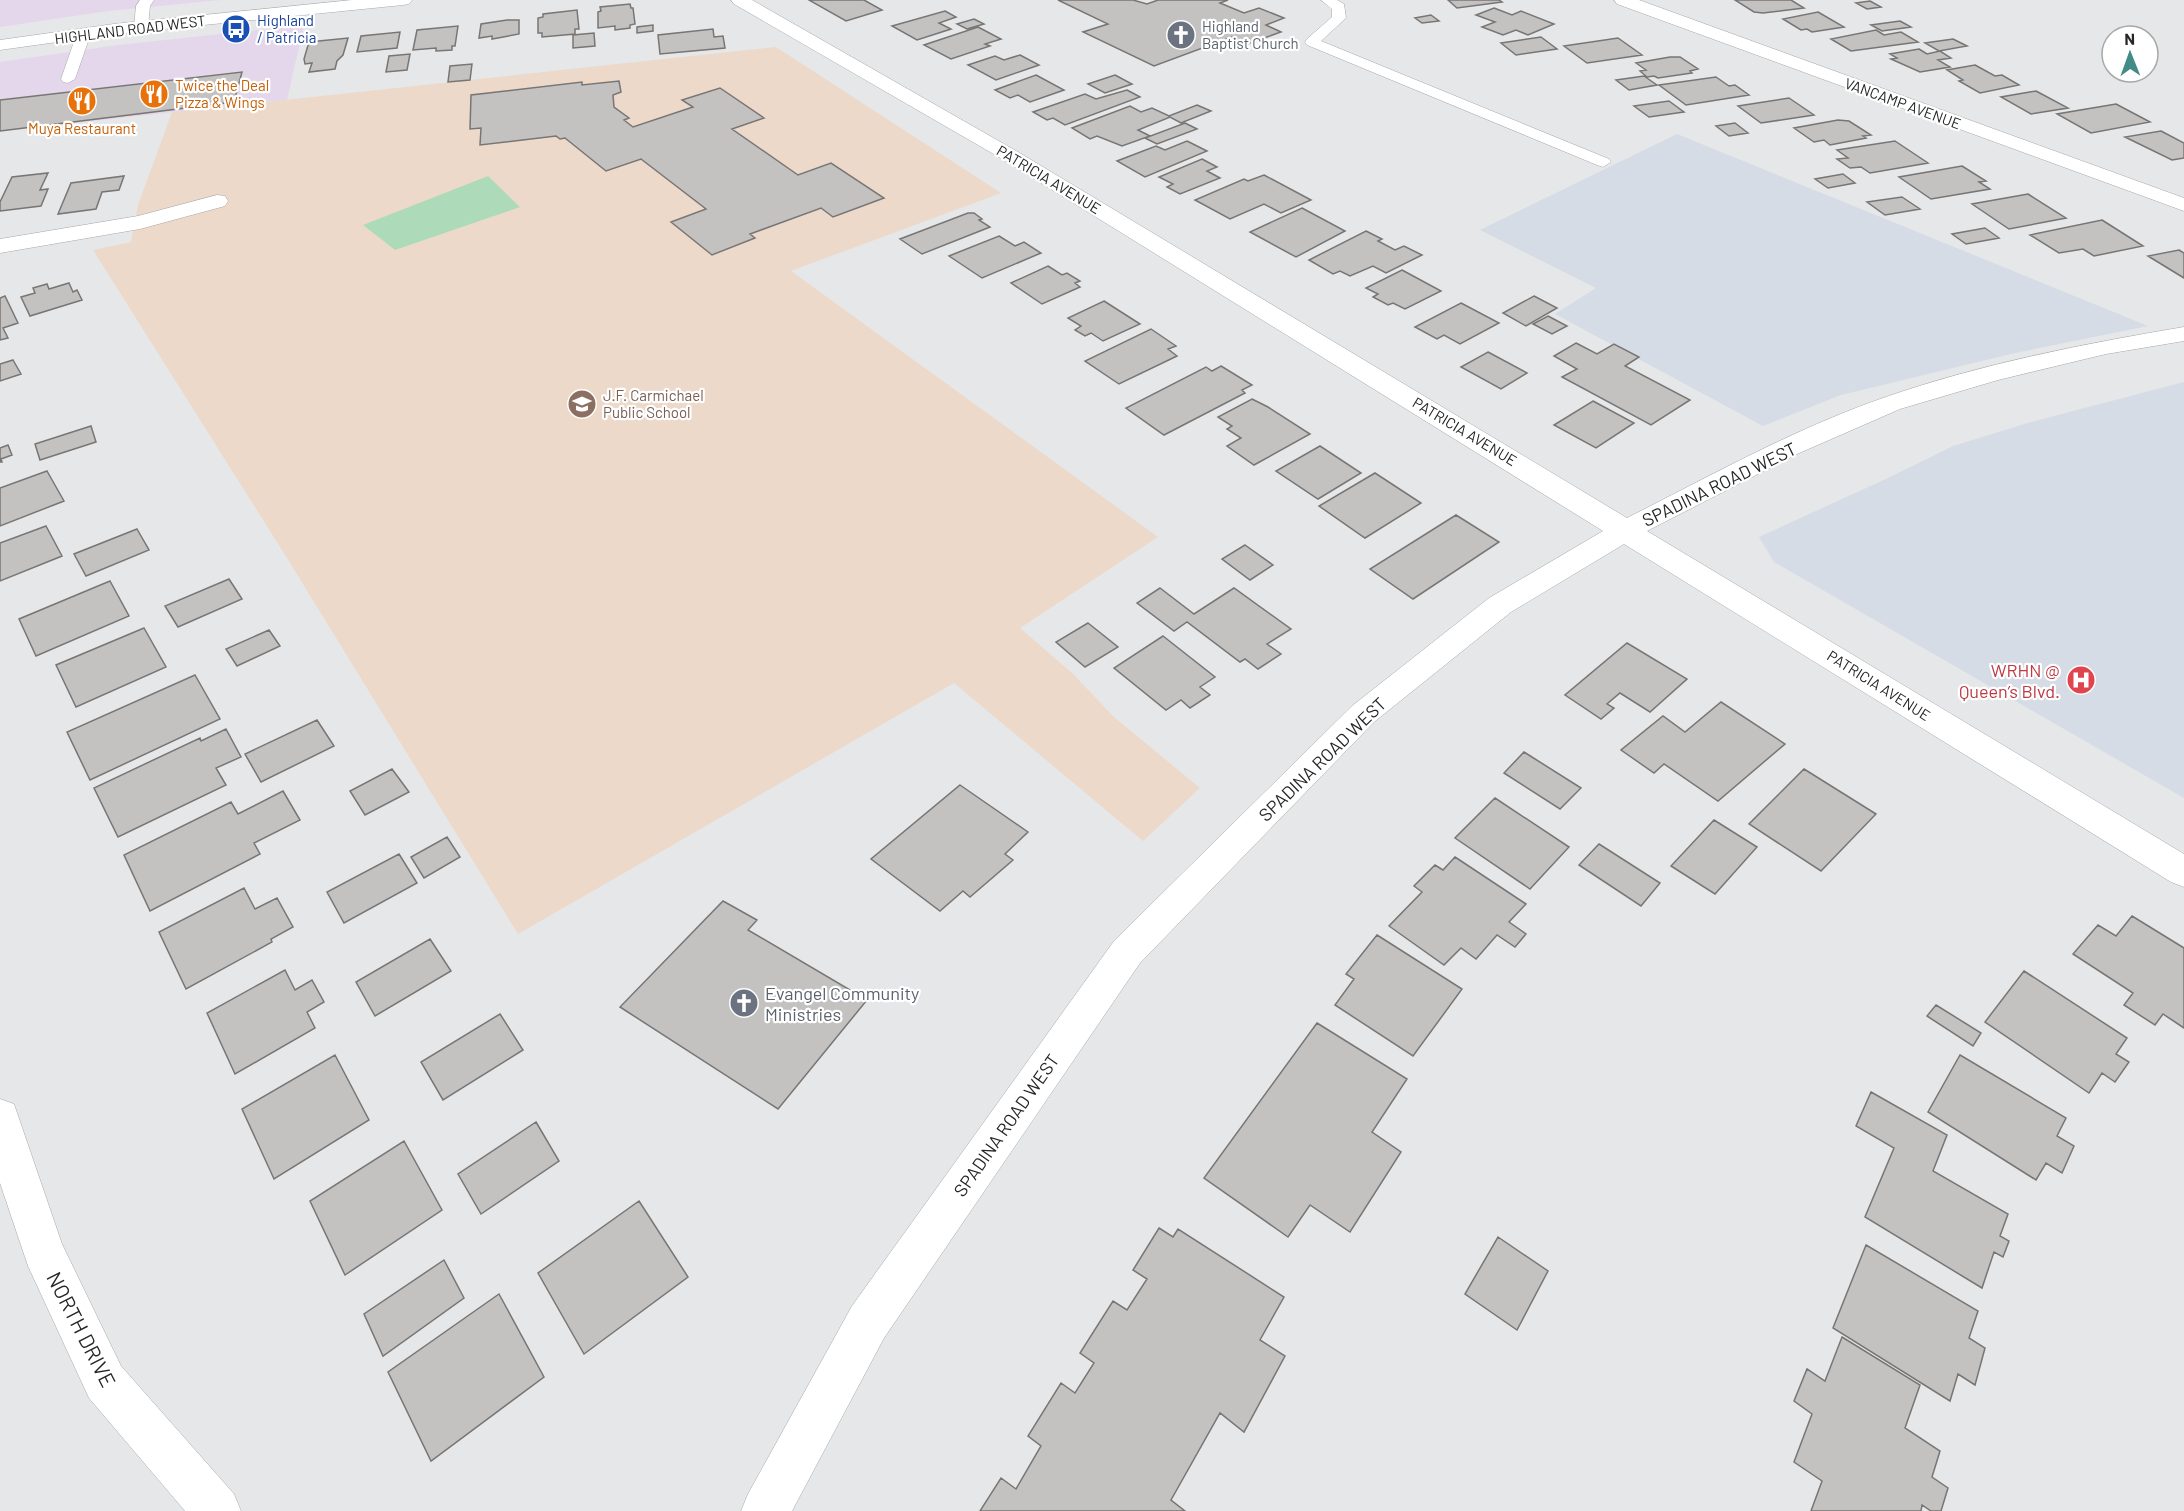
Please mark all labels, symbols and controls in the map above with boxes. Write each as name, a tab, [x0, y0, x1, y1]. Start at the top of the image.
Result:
street label: HIGHLAND ROAD WEST	[53, 11, 207, 47]
place label: Highland / Patricia	[257, 11, 316, 46]
bus stop icon: Highland / Patricia	[220, 13, 252, 45]
place label: Highland Baptist Church	[1202, 17, 1299, 52]
church icon: Highland Baptist Church	[1165, 19, 1197, 51]
north arrow	[2100, 24, 2160, 84]
text: N	[2124, 29, 2135, 48]
street label: VANCAMP AVENUE	[1842, 74, 1964, 132]
place label: Twice the Deal Pizza & Wings	[175, 76, 269, 111]
restaurant icon: Twice the Deal Pizza & Wings	[138, 78, 170, 110]
restaurant icon: Muya Restaurant	[66, 85, 98, 117]
place label: Muya Restaurant	[28, 119, 136, 137]
street label: PATRICIA AVENUE	[994, 141, 1104, 217]
place label: J.F. Carmichael Public School	[603, 386, 704, 421]
school or university icon: J.F. Carmichael Public School	[566, 388, 598, 420]
street label: PATRICIA AVENUE	[1410, 393, 1520, 469]
street label: SPADINA ROAD WEST	[1638, 437, 1800, 531]
street label: PATRICIA AVENUE	[1824, 646, 1934, 724]
place label: WRHN @ Queen’s Blvd.	[1959, 659, 2060, 702]
hospital icon: WRHN @ Queen’s Blvd.	[2065, 664, 2097, 696]
street label: SPADINA ROAD WEST	[1254, 692, 1390, 826]
place label: Evangel Community Ministries	[765, 982, 919, 1025]
church icon: Evangel Community Ministries	[728, 987, 760, 1019]
street label: SPADINA ROAD WEST	[949, 1050, 1063, 1200]
street label: NORTH DRIVE	[42, 1267, 122, 1391]

